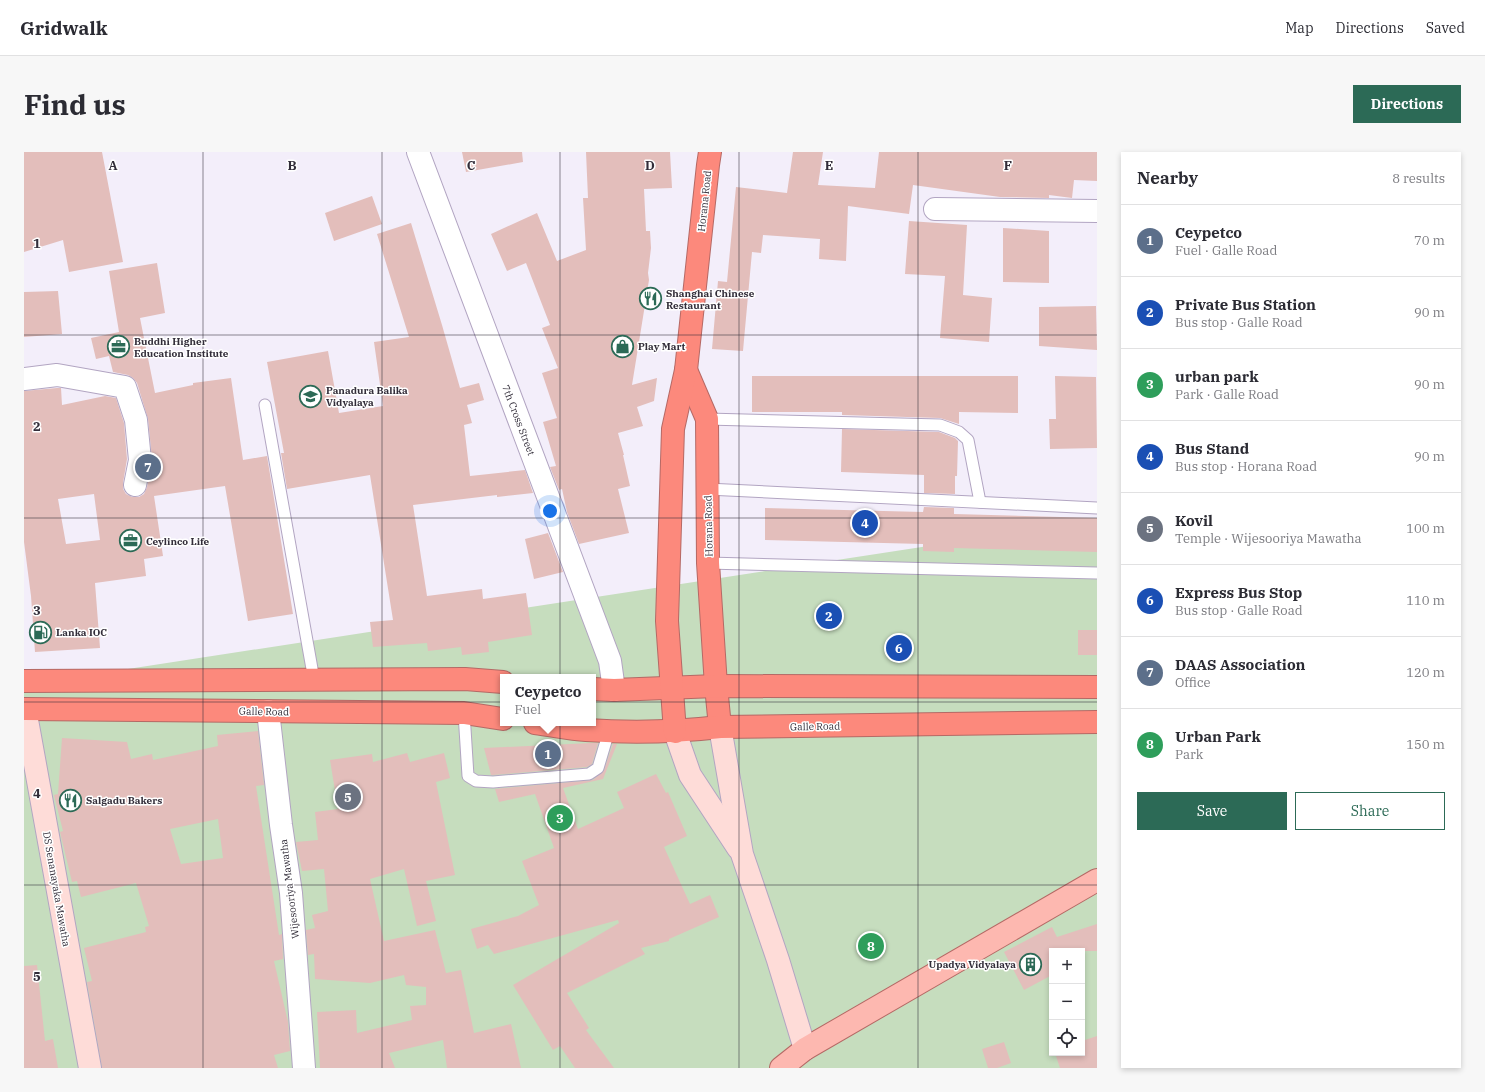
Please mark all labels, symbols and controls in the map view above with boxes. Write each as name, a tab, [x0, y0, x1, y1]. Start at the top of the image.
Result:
text: Gridwalk	[20, 16, 107, 40]
text: Map	[1285, 19, 1314, 37]
text: Directions	[1336, 19, 1404, 37]
text: Saved	[1426, 19, 1465, 37]
button: Directions	[1353, 85, 1461, 123]
text: Find us	[24, 86, 126, 123]
text: A	[108, 157, 118, 174]
text: B	[287, 157, 297, 174]
text: C	[467, 157, 476, 174]
text: D	[645, 157, 655, 174]
text: E	[825, 157, 833, 174]
text: F	[1004, 157, 1012, 174]
text: Nearby	[1137, 167, 1198, 189]
street label: Horana Road	[695, 170, 714, 232]
text: 8 results	[1392, 170, 1445, 187]
text: Ceypetco	[1175, 223, 1242, 242]
text: 1	[1146, 232, 1154, 249]
text: 70 m	[1414, 232, 1445, 249]
text: 1	[33, 235, 41, 252]
text: Fuel · Galle Road	[1175, 242, 1277, 259]
restaurant icon: Shanghai Chinese Restaurant	[637, 286, 663, 312]
place label: Shanghai Chinese Restaurant	[666, 287, 755, 312]
text: Private Bus Station	[1175, 295, 1316, 314]
text: 2	[1146, 304, 1154, 321]
text: 90 m	[1414, 304, 1445, 321]
text: Bus stop · Galle Road	[1175, 314, 1303, 331]
shop icon: Play Mart	[610, 333, 636, 359]
office icon: Buddhi Higher Education Institute	[106, 334, 132, 360]
place label: Buddhi Higher Education Institute	[134, 335, 229, 360]
place label: Play Mart	[638, 340, 685, 353]
text: urban park	[1175, 367, 1259, 386]
text: 3	[1146, 376, 1154, 393]
text: 90 m	[1414, 376, 1445, 393]
school or university icon: Panadura Balika Vidyalaya	[298, 383, 324, 409]
street label: 7th Cross Street	[499, 383, 538, 458]
place label: Panadura Balika Vidyalaya	[326, 384, 408, 409]
text: Park · Galle Road	[1175, 386, 1279, 403]
text: 2	[33, 418, 41, 435]
text: Bus Stand	[1175, 439, 1249, 458]
text: 4	[1146, 448, 1154, 465]
text: 90 m	[1414, 448, 1445, 465]
pin: 7	[135, 452, 161, 482]
text: Bus stop · Horana Road	[1175, 458, 1317, 475]
street label: Horana Road	[701, 495, 716, 557]
your location	[540, 501, 560, 521]
pin: 4	[852, 508, 878, 538]
text: Kovil	[1175, 511, 1213, 530]
text: 5	[1146, 520, 1154, 537]
text: 100 m	[1406, 520, 1445, 537]
office icon: Ceylinco Life	[118, 528, 144, 554]
text: Temple · Wijesooriya Mawatha	[1175, 530, 1362, 547]
place label: Ceylinco Life	[146, 535, 210, 548]
text: Express Bus Stop	[1175, 583, 1302, 602]
text: 6	[1146, 592, 1154, 609]
text: 110 m	[1406, 592, 1445, 609]
pin: 2	[816, 601, 842, 631]
text: 3	[33, 602, 41, 619]
text: Bus stop · Galle Road	[1175, 602, 1303, 619]
fuel station icon: Lanka IOC	[28, 619, 54, 645]
place label: Lanka IOC	[56, 626, 107, 639]
pin: 6	[886, 633, 912, 663]
text: DAAS Association	[1175, 655, 1306, 674]
text: 7	[1146, 664, 1154, 681]
text: 120 m	[1406, 664, 1445, 681]
popup	[500, 674, 596, 726]
text: Office	[1175, 674, 1211, 691]
text: Ceypetco	[514, 682, 582, 701]
text: Fuel	[514, 701, 541, 718]
street label: Galle Road	[239, 705, 289, 718]
street label: Galle Road	[790, 720, 840, 733]
text: Urban Park	[1175, 727, 1261, 746]
text: 8	[1146, 736, 1154, 753]
text: 150 m	[1406, 736, 1445, 753]
pin: 1	[535, 739, 561, 769]
text: Park	[1175, 746, 1203, 763]
pin: 5	[335, 782, 361, 812]
text: 4	[33, 785, 41, 802]
restaurant icon: Salgadu Bakers	[58, 787, 84, 813]
button: Save	[1137, 792, 1287, 830]
button: Share	[1295, 792, 1445, 830]
place label: Salgadu Bakers	[86, 794, 162, 807]
pin: 3	[547, 803, 573, 833]
street label: DS Senanayaka Mawatha	[40, 830, 73, 948]
street label: Wijesooriya Mawatha	[277, 838, 302, 939]
pin: 8	[858, 931, 884, 961]
map controls	[1049, 948, 1085, 1056]
button: +	[1049, 948, 1085, 984]
building icon: Upadya Vidyalaya	[1018, 951, 1044, 977]
place label: Upadya Vidyalaya	[929, 958, 1016, 971]
text: 5	[33, 968, 41, 985]
button: −	[1049, 984, 1085, 1020]
button: locate	[1049, 1020, 1085, 1056]

